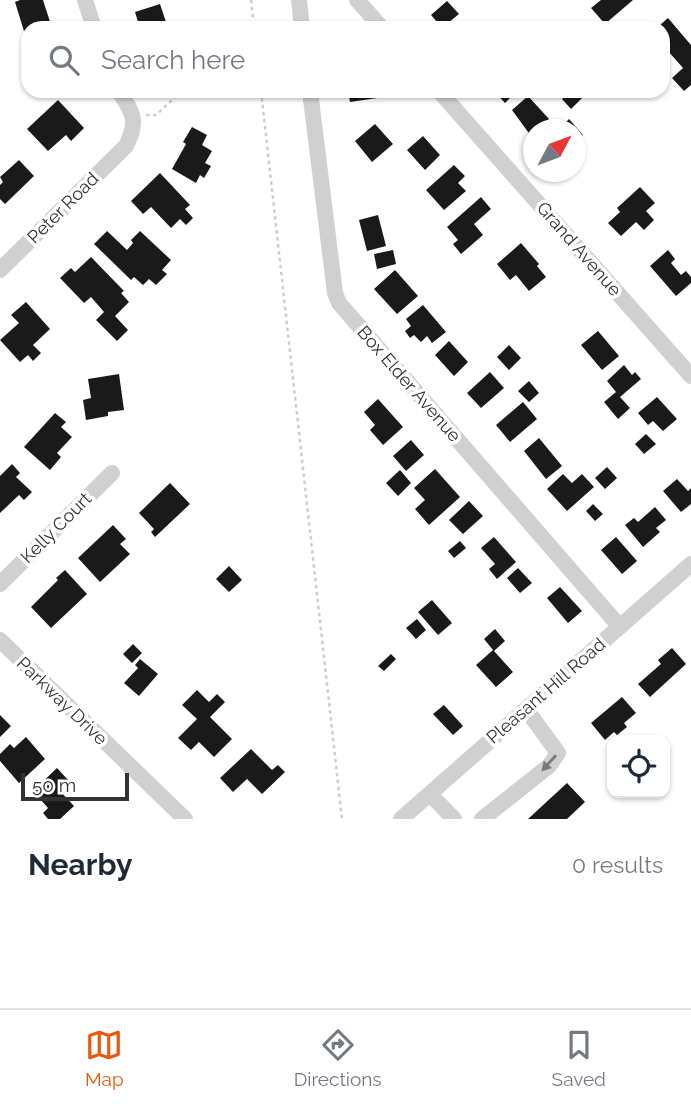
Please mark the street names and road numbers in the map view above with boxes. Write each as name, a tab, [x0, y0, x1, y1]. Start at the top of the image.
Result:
street label: Peter Road	[23, 168, 102, 247]
street label: Grand Avenue	[533, 197, 626, 300]
street label: Box Elder Avenue	[353, 321, 466, 446]
street label: Kelly Court	[16, 488, 95, 567]
street label: Pleasant Hill Road	[482, 633, 609, 748]
street label: Parkway Drive	[13, 652, 112, 749]

